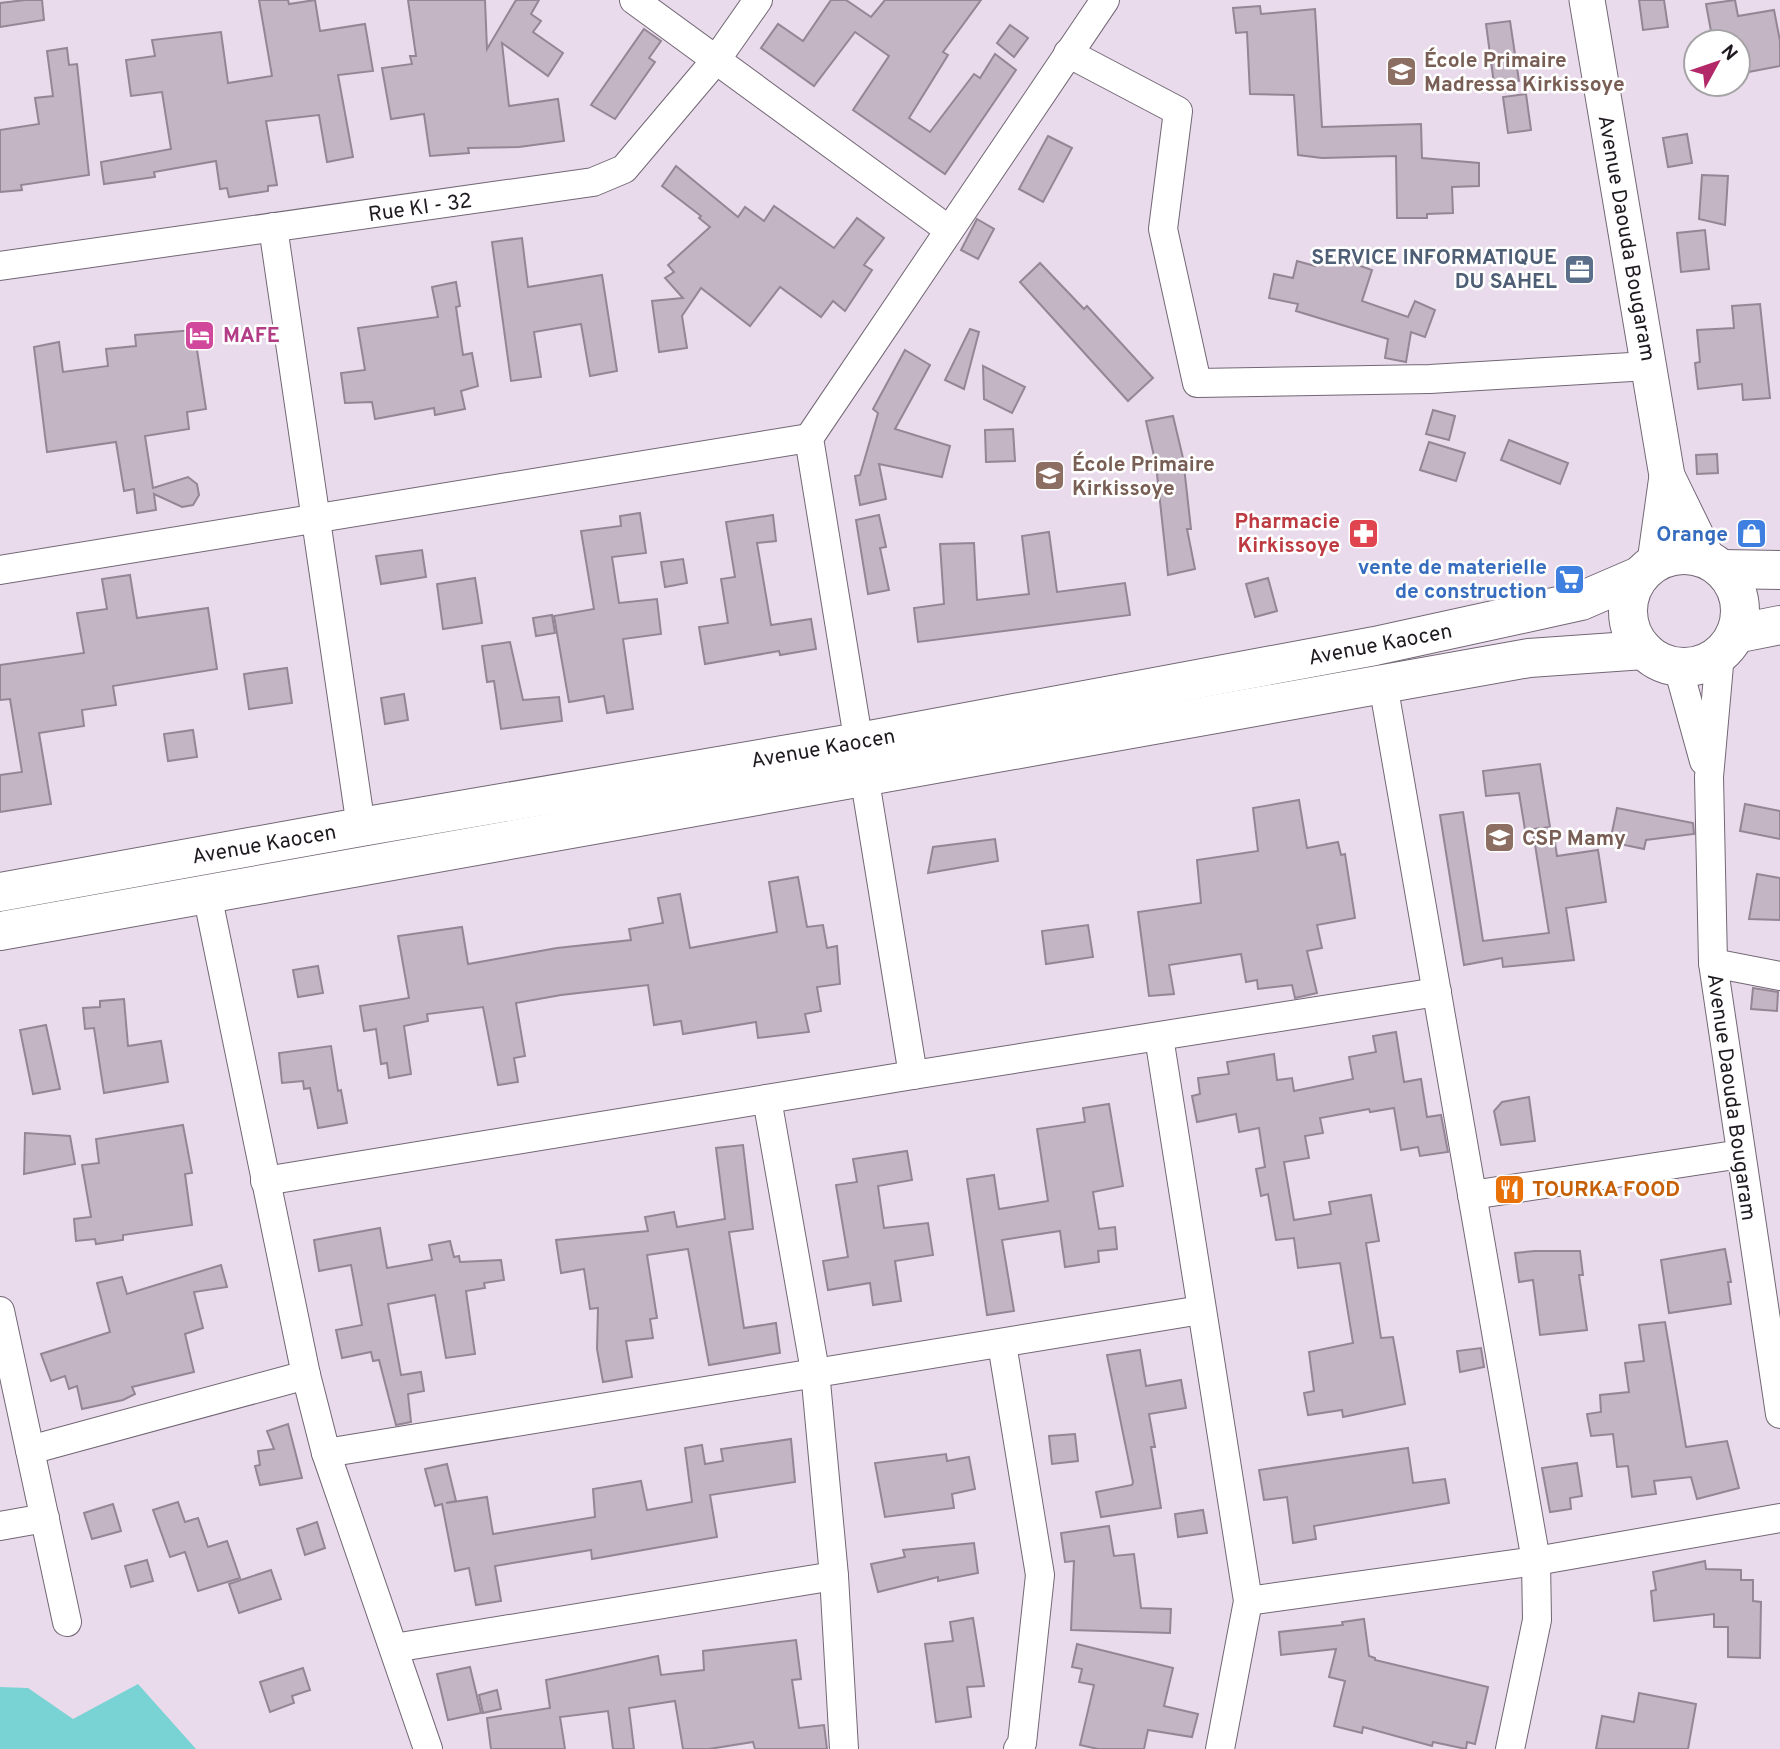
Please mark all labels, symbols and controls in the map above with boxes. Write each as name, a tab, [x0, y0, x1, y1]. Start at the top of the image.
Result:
north arrow	[1682, 28, 1752, 98]
text: N	[1715, 40, 1742, 66]
place label: École Primaire Madressa Kirkissoye	[1424, 47, 1625, 99]
school or university icon: École Primaire Madressa Kirkissoye	[1384, 55, 1418, 89]
street label: Avenue Daouda Bougaram	[1591, 113, 1660, 363]
street label: Rue KI - 32	[366, 188, 474, 229]
place label: SERVICE INFORMATIQUE DU SAHEL	[1311, 245, 1557, 296]
office icon: SERVICE INFORMATIQUE DU SAHEL	[1563, 252, 1597, 286]
hotel icon: MAFE	[183, 318, 217, 352]
place label: MAFE	[223, 323, 280, 350]
place label: École Primaire Kirkissoye	[1072, 451, 1215, 503]
school or university icon: École Primaire Kirkissoye	[1032, 459, 1066, 493]
place label: Pharmacie Kirkissoye	[1235, 509, 1340, 560]
pharmacy icon: Pharmacie Kirkissoye	[1346, 516, 1380, 550]
shop icon: Orange	[1734, 517, 1768, 551]
place label: Orange	[1656, 522, 1728, 549]
place label: vente de materielle de construction	[1358, 555, 1547, 606]
supermarket icon: vente de materielle de construction	[1553, 562, 1587, 596]
street label: Avenue Kaocen	[1306, 618, 1455, 673]
street label: Avenue Kaocen	[749, 723, 898, 775]
street label: Avenue Kaocen	[190, 819, 339, 871]
school or university icon: CSP Mamy	[1482, 821, 1516, 855]
place label: CSP Mamy	[1522, 826, 1626, 853]
street label: Avenue Daouda Bougaram	[1700, 972, 1761, 1222]
restaurant icon: TOURKA FOOD	[1492, 1172, 1526, 1206]
place label: TOURKA FOOD	[1532, 1177, 1680, 1204]

